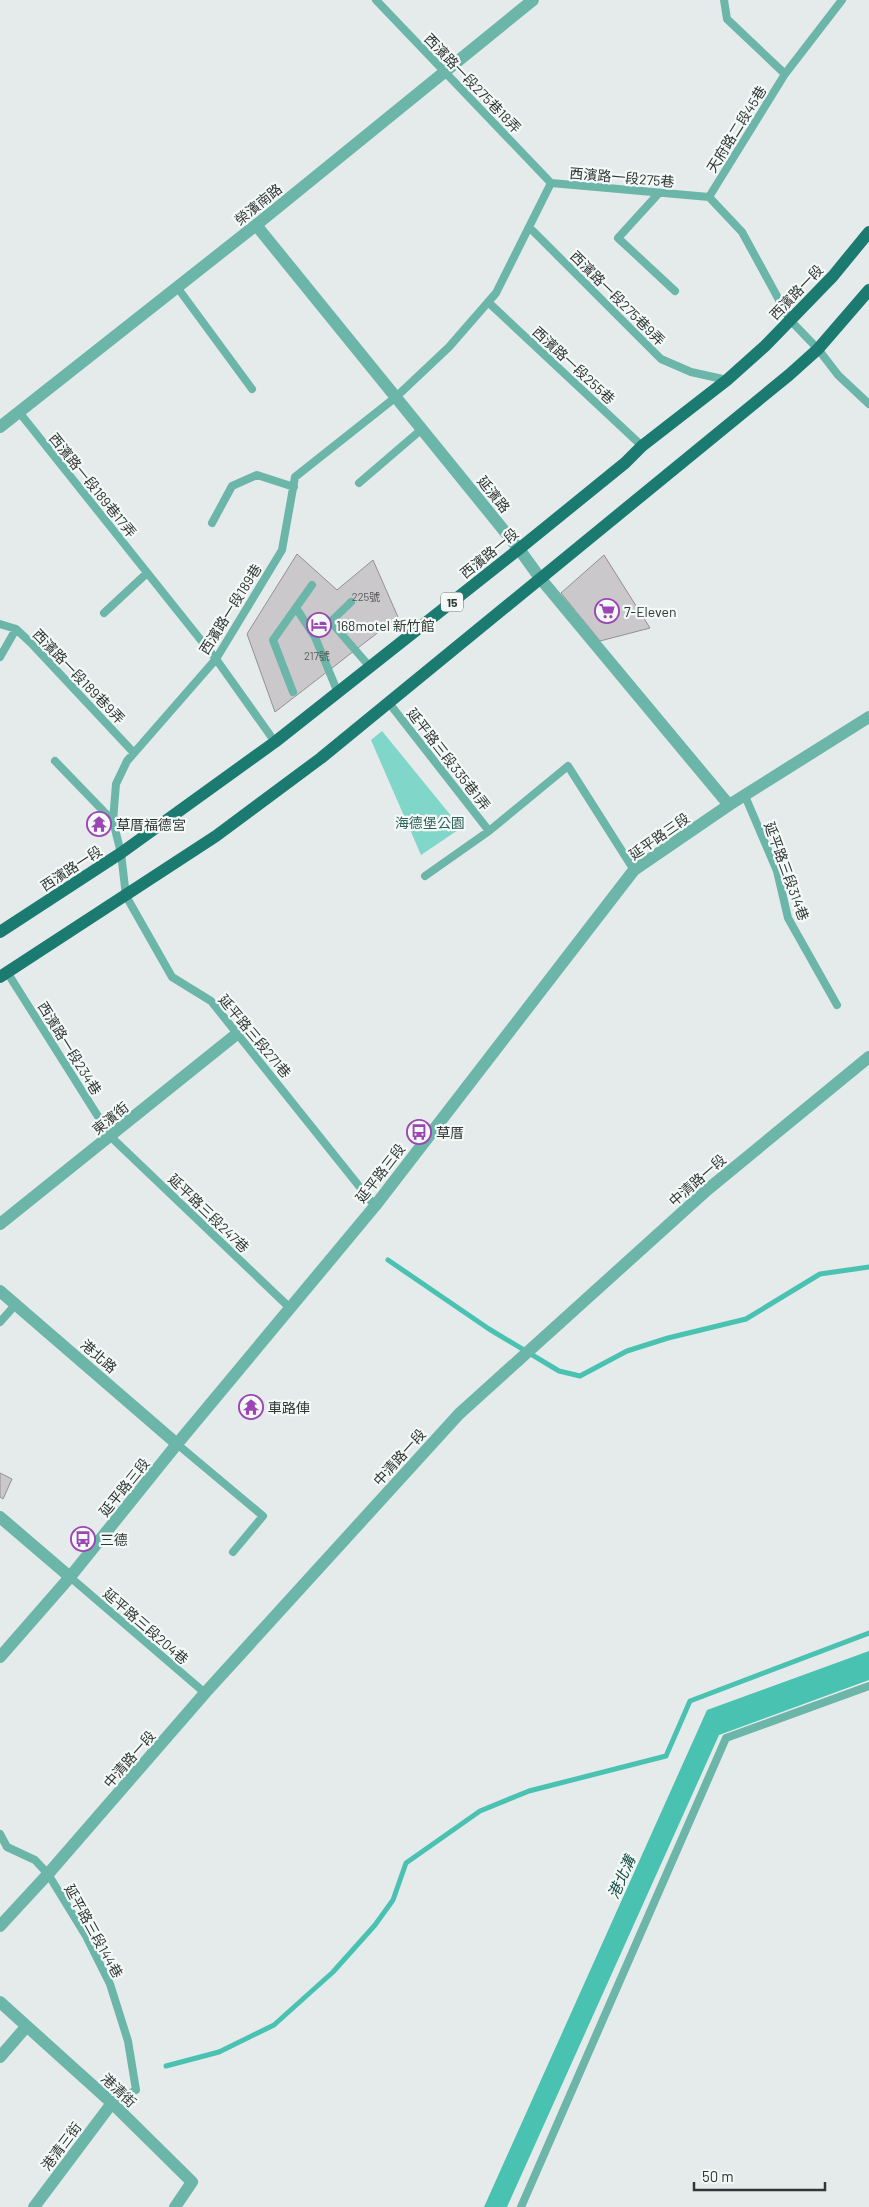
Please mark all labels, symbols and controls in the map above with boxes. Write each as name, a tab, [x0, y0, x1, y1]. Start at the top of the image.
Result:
street label: 西濱路一段275巷18弄	[421, 30, 525, 136]
street label: 天府路二段45巷	[703, 83, 769, 175]
street label: 西濱路一段275巷	[569, 164, 675, 190]
street label: 榮濱南路	[231, 180, 285, 228]
street label: 西濱路一段275巷9弄	[567, 247, 669, 349]
street label: 西濱路一段	[766, 261, 826, 323]
street label: 西濱路一段255巷	[529, 323, 619, 407]
street label: 西濱路一段189巷17弄	[46, 430, 140, 540]
street label: 延濱路	[474, 472, 514, 516]
street label: 西濱路一段	[456, 524, 522, 582]
street label: 西濱路一段189巷	[195, 561, 265, 657]
house number: 225號	[352, 590, 380, 603]
road number: 15	[441, 592, 463, 612]
supermarket icon: 7-Eleven	[594, 598, 620, 624]
place label: 7-Eleven	[624, 603, 677, 620]
hotel icon: 168motel 新竹館	[306, 612, 332, 638]
place label: 168motel 新竹館	[336, 617, 435, 634]
street label: 西濱路一段189巷9弄	[30, 625, 128, 727]
house number: 217號	[304, 649, 330, 662]
street label: 延平路三段335巷1弄	[404, 705, 494, 813]
street label: 延平路三段	[625, 809, 693, 863]
temple icon: 草厝福德宮	[86, 811, 112, 837]
park label: 海德堡公園	[395, 814, 465, 831]
place label: 草厝福德宮	[116, 816, 186, 833]
street label: 延平路三段314巷	[761, 819, 813, 923]
street label: 西濱路一段	[37, 842, 105, 894]
street label: 延平路三段271巷	[215, 991, 295, 1081]
street label: 西濱路一段234巷	[35, 998, 105, 1098]
street label: 東濱街	[88, 1098, 132, 1138]
bus stop icon: 草厝	[406, 1119, 432, 1145]
place label: 草厝	[436, 1124, 464, 1141]
street label: 延平路三段	[352, 1140, 408, 1206]
street label: 中清路一段	[665, 1151, 729, 1209]
street label: 延平路三段247巷	[165, 1170, 253, 1256]
street label: 港北路	[78, 1336, 120, 1376]
temple icon: 車路俥	[238, 1394, 264, 1420]
place label: 車路俥	[268, 1399, 310, 1416]
street label: 中清路一段	[369, 1425, 429, 1489]
street label: 延平路三段	[95, 1454, 153, 1520]
bus stop icon: 三德	[70, 1526, 96, 1552]
place label: 三德	[100, 1531, 128, 1548]
street label: 延平路三段204巷	[100, 1584, 192, 1668]
street label: 中清路一段	[100, 1727, 158, 1791]
water label: 港北溝	[604, 1851, 639, 1901]
street label: 延平路三段144巷	[61, 1881, 127, 1981]
street label: 港清街	[98, 2069, 140, 2111]
street label: 港清三街	[37, 2119, 85, 2173]
scale bar	[694, 2160, 825, 2192]
text: 50 m	[702, 2167, 734, 2185]

